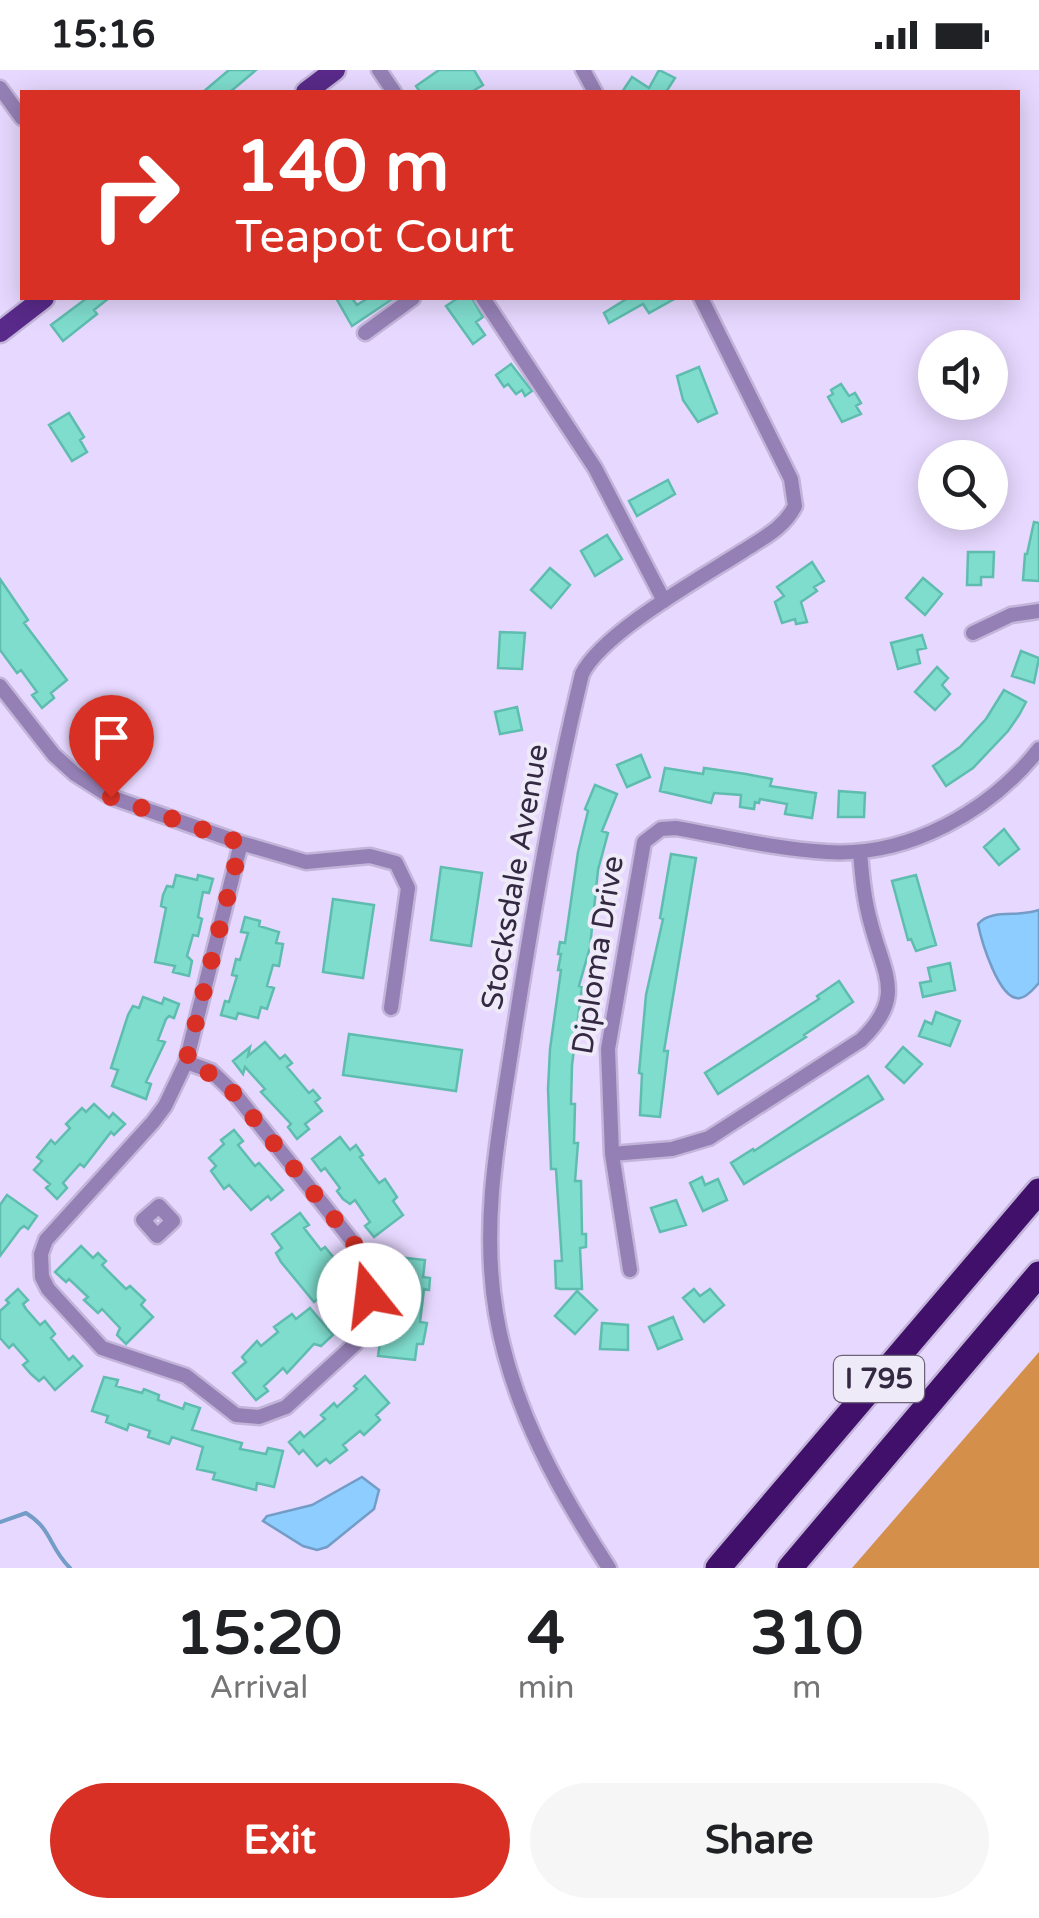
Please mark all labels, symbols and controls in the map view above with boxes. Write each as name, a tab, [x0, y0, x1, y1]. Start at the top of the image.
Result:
text: 15:16	[50, 12, 155, 58]
text: 140 m	[235, 126, 449, 210]
icon: right	[70, 130, 200, 260]
text: Teapot Court	[235, 211, 515, 265]
map controls	[918, 330, 1008, 530]
button: sound	[918, 330, 1008, 420]
button: search	[918, 440, 1008, 530]
pin	[69, 695, 154, 798]
icon: arrive	[84, 710, 139, 765]
street label: Stocksdale Avenue	[473, 741, 557, 1013]
street label: Diploma Drive	[564, 853, 632, 1057]
position arrow	[317, 1243, 421, 1347]
road number: I 795	[834, 1356, 924, 1402]
text: 15:20	[176, 1598, 342, 1670]
text: 4	[527, 1598, 565, 1670]
text: 310	[750, 1598, 863, 1670]
text: Arrival	[209, 1669, 308, 1707]
text: min	[518, 1669, 575, 1707]
text: m	[792, 1669, 821, 1707]
button: Exit	[50, 1783, 510, 1898]
button: Share	[530, 1783, 989, 1898]

